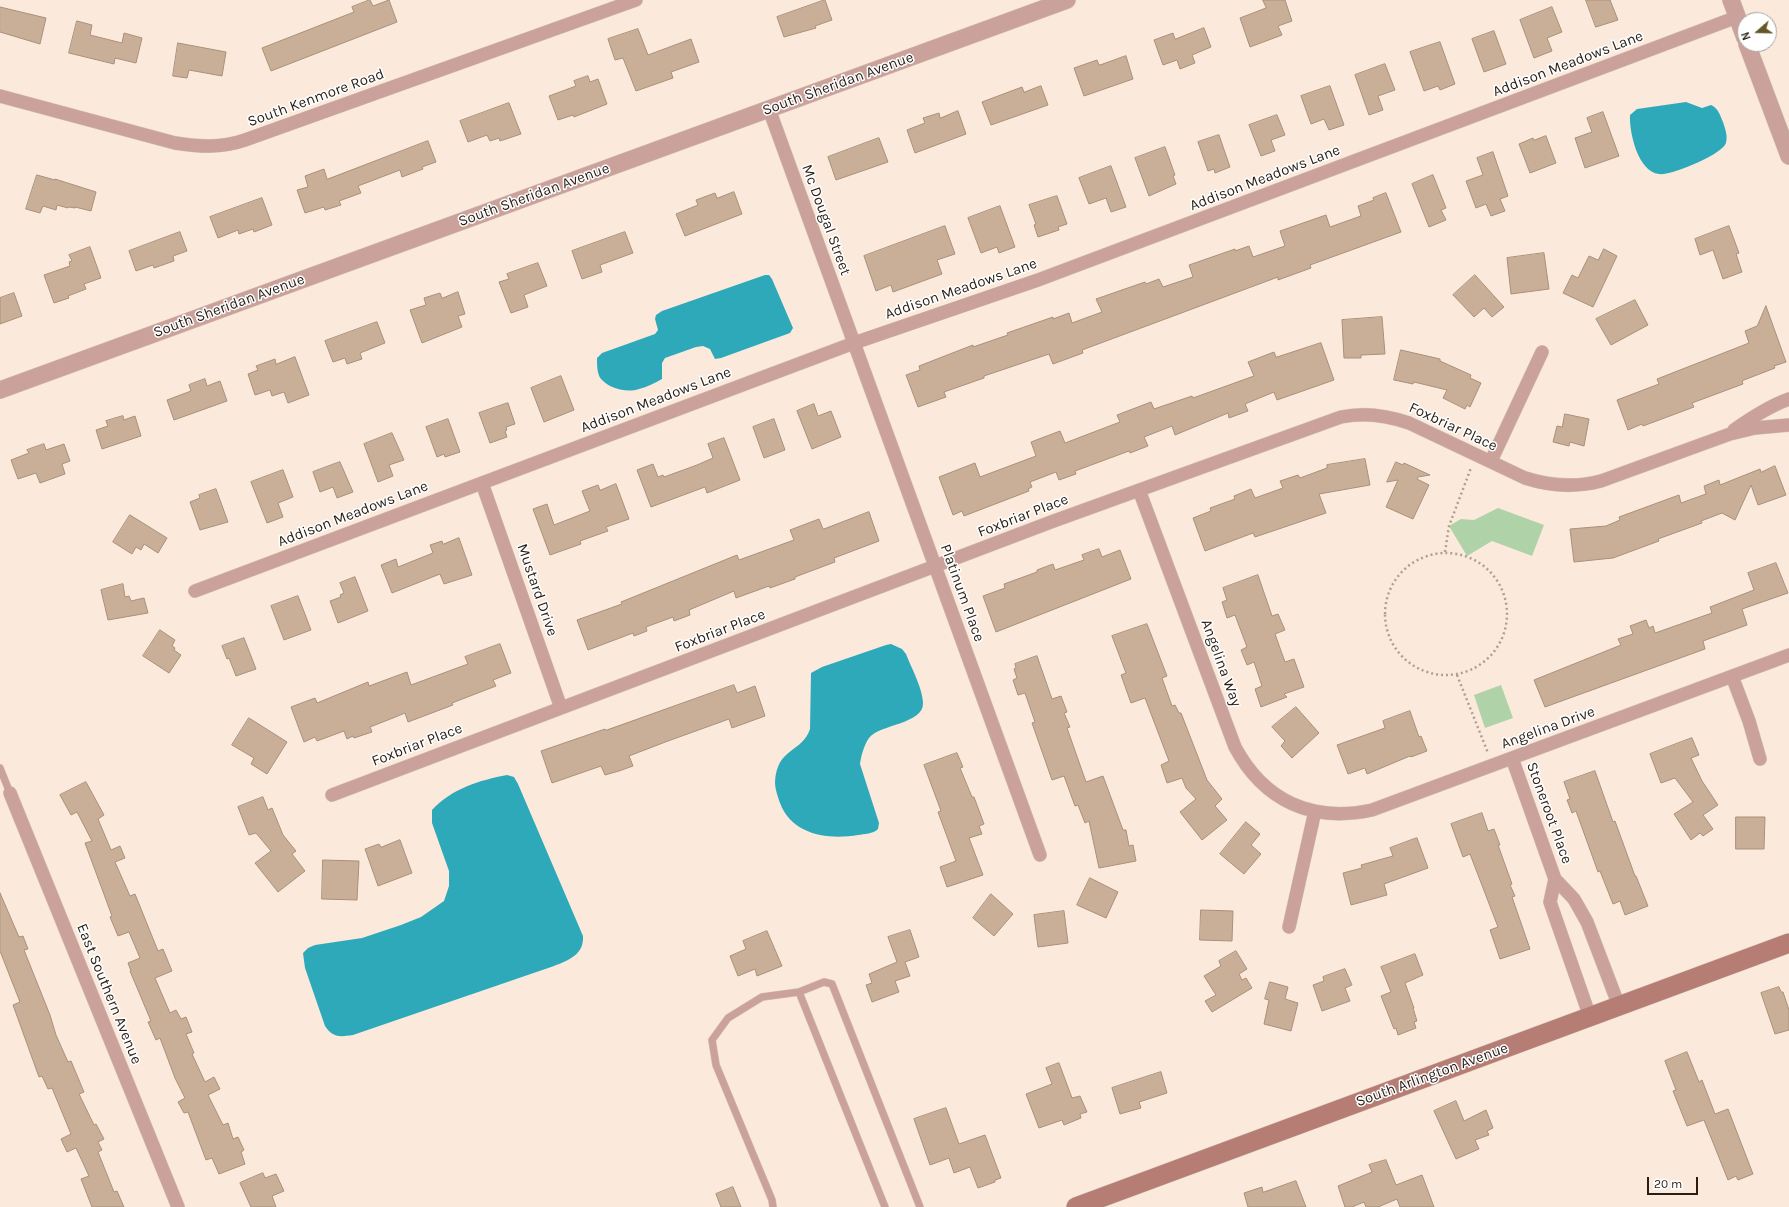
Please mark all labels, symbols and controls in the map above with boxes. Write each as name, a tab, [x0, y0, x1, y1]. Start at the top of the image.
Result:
north arrow	[1737, 12, 1777, 52]
street label: Addison Meadows Lane	[1490, 27, 1646, 101]
text: N	[1739, 30, 1754, 42]
street label: South Sheridan Avenue	[760, 48, 916, 120]
street label: South Kenmore Road	[245, 65, 387, 131]
street label: Addison Meadows Lane	[1187, 141, 1343, 215]
street label: South Sheridan Avenue	[456, 159, 612, 231]
street label: Mc Dougal Street	[798, 162, 854, 278]
street label: Addison Meadows Lane	[883, 255, 1039, 323]
street label: South Sheridan Avenue	[151, 270, 307, 342]
street label: Addison Meadows Lane	[578, 363, 734, 437]
street label: Foxbriar Place	[1406, 399, 1500, 455]
street label: Addison Meadows Lane	[275, 477, 431, 551]
street label: Foxbriar Place	[975, 490, 1071, 542]
street label: Mustard Drive	[513, 541, 561, 639]
street label: Platinum Place	[936, 542, 988, 644]
street label: Foxbriar Place	[672, 605, 768, 657]
street label: Angelina Way	[1197, 617, 1245, 709]
street label: Angelina Drive	[1499, 703, 1597, 753]
street label: Foxbriar Place	[369, 719, 465, 771]
street label: Stoneroot Place	[1522, 760, 1576, 866]
street label: East Southern Avenue	[73, 921, 145, 1067]
street label: South Arlington Avenue	[1353, 1039, 1511, 1111]
scale bar	[1649, 1169, 1700, 1195]
text: 20 m	[1654, 1177, 1682, 1191]

